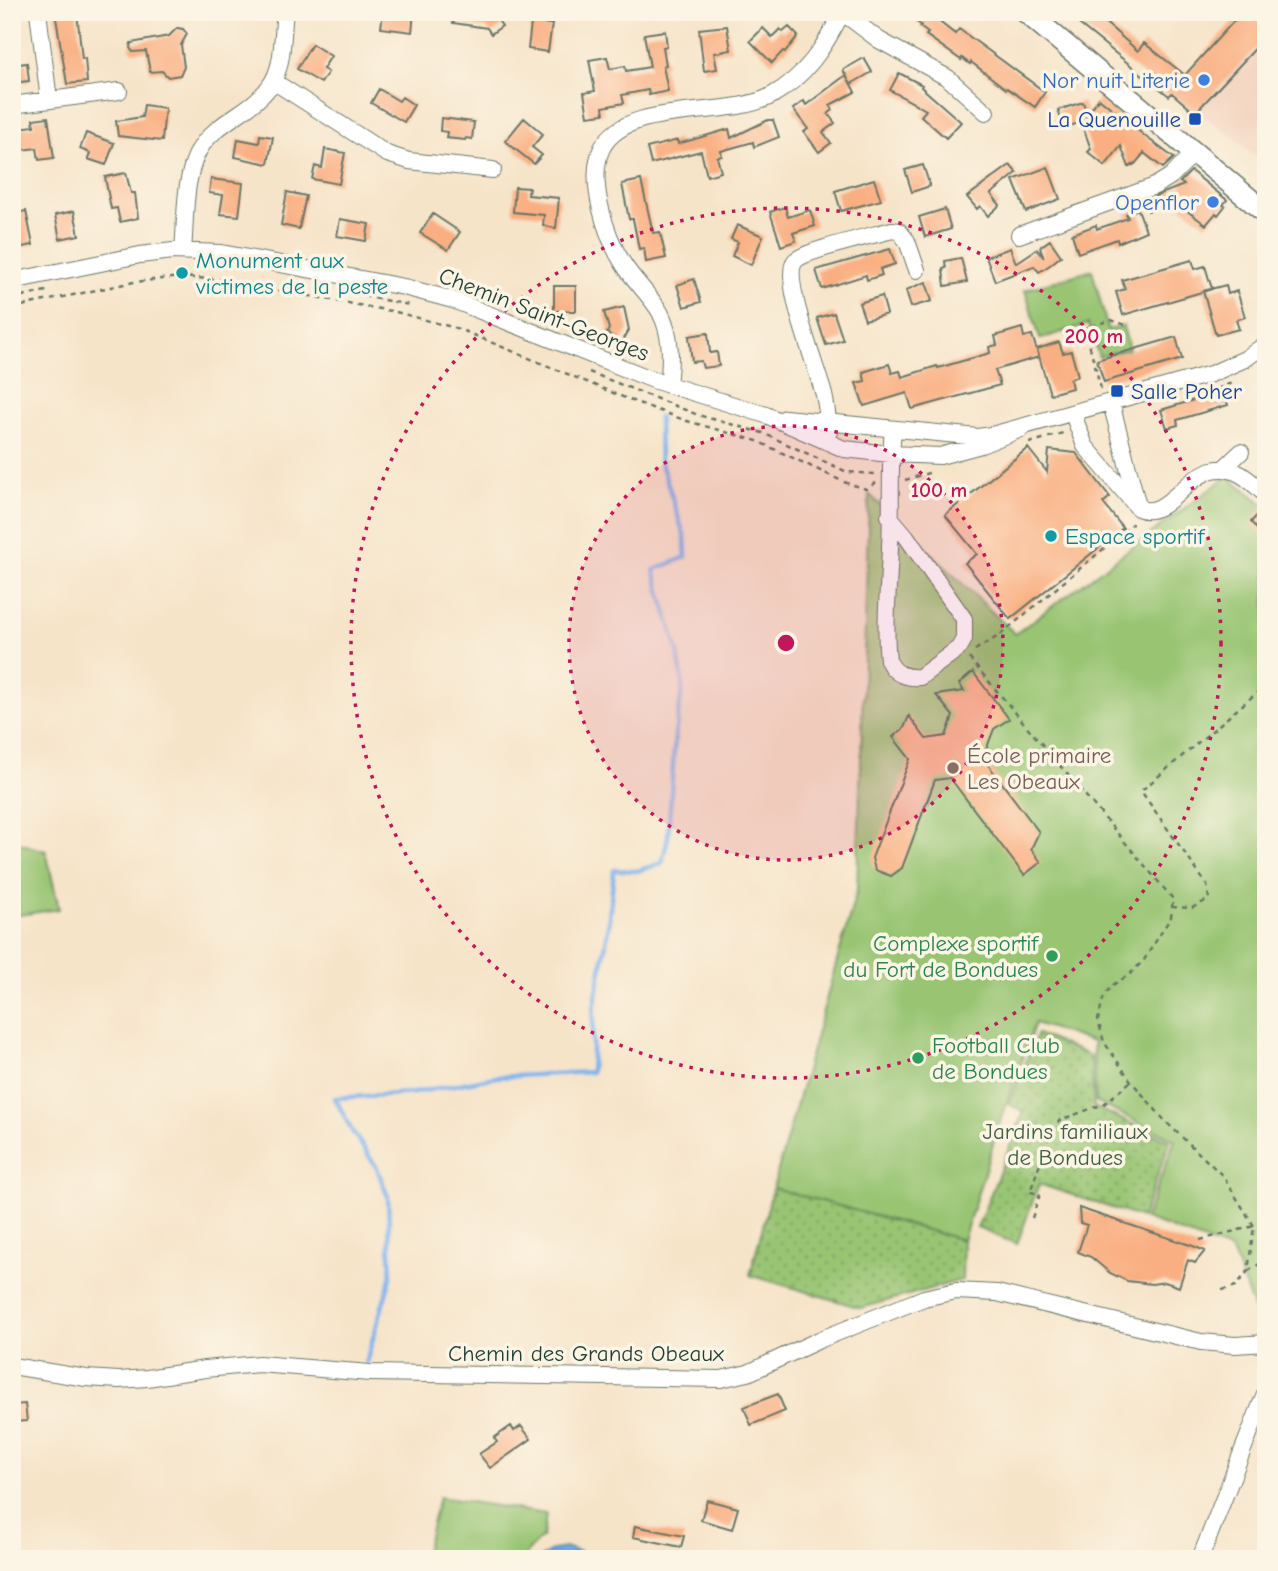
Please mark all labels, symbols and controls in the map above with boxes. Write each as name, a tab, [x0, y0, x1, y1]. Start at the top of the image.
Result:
place label: Nor nuit Literie	[1042, 67, 1190, 94]
marker: Nor nuit Literie	[1196, 72, 1212, 88]
place label: La Quenouille	[1047, 106, 1181, 133]
marker: La Quenouille	[1187, 111, 1203, 127]
place label: Openflor	[1115, 189, 1200, 216]
marker: Openflor	[1205, 194, 1221, 210]
place label: Monument aux victimes de la peste	[195, 247, 388, 300]
street label: Chemin Saint-Georges	[435, 262, 653, 367]
marker: Monument aux victimes de la peste	[174, 265, 190, 281]
text: 200 m	[1065, 324, 1123, 348]
place label: Salle Poher	[1131, 378, 1243, 405]
marker: Salle Poher	[1109, 383, 1125, 399]
text: 100 m	[911, 478, 967, 502]
place label: Espace sportif	[1065, 523, 1206, 550]
marker: Espace sportif	[1043, 528, 1059, 544]
centre of rings	[774, 631, 798, 655]
place label: École primaire Les Obeaux	[967, 742, 1111, 795]
marker: École primaire Les Obeaux	[945, 760, 961, 776]
place label: Complexe sportif du Fort de Bondues	[843, 930, 1040, 983]
marker: Complexe sportif du Fort de Bondues	[1044, 948, 1060, 964]
place label: Football Club de Bondues	[932, 1032, 1060, 1085]
marker: Football Club de Bondues	[910, 1050, 926, 1066]
park label: Jardins familiaux de Bondues	[982, 1118, 1148, 1171]
street label: Chemin des Grands Obeaux	[448, 1340, 724, 1367]

